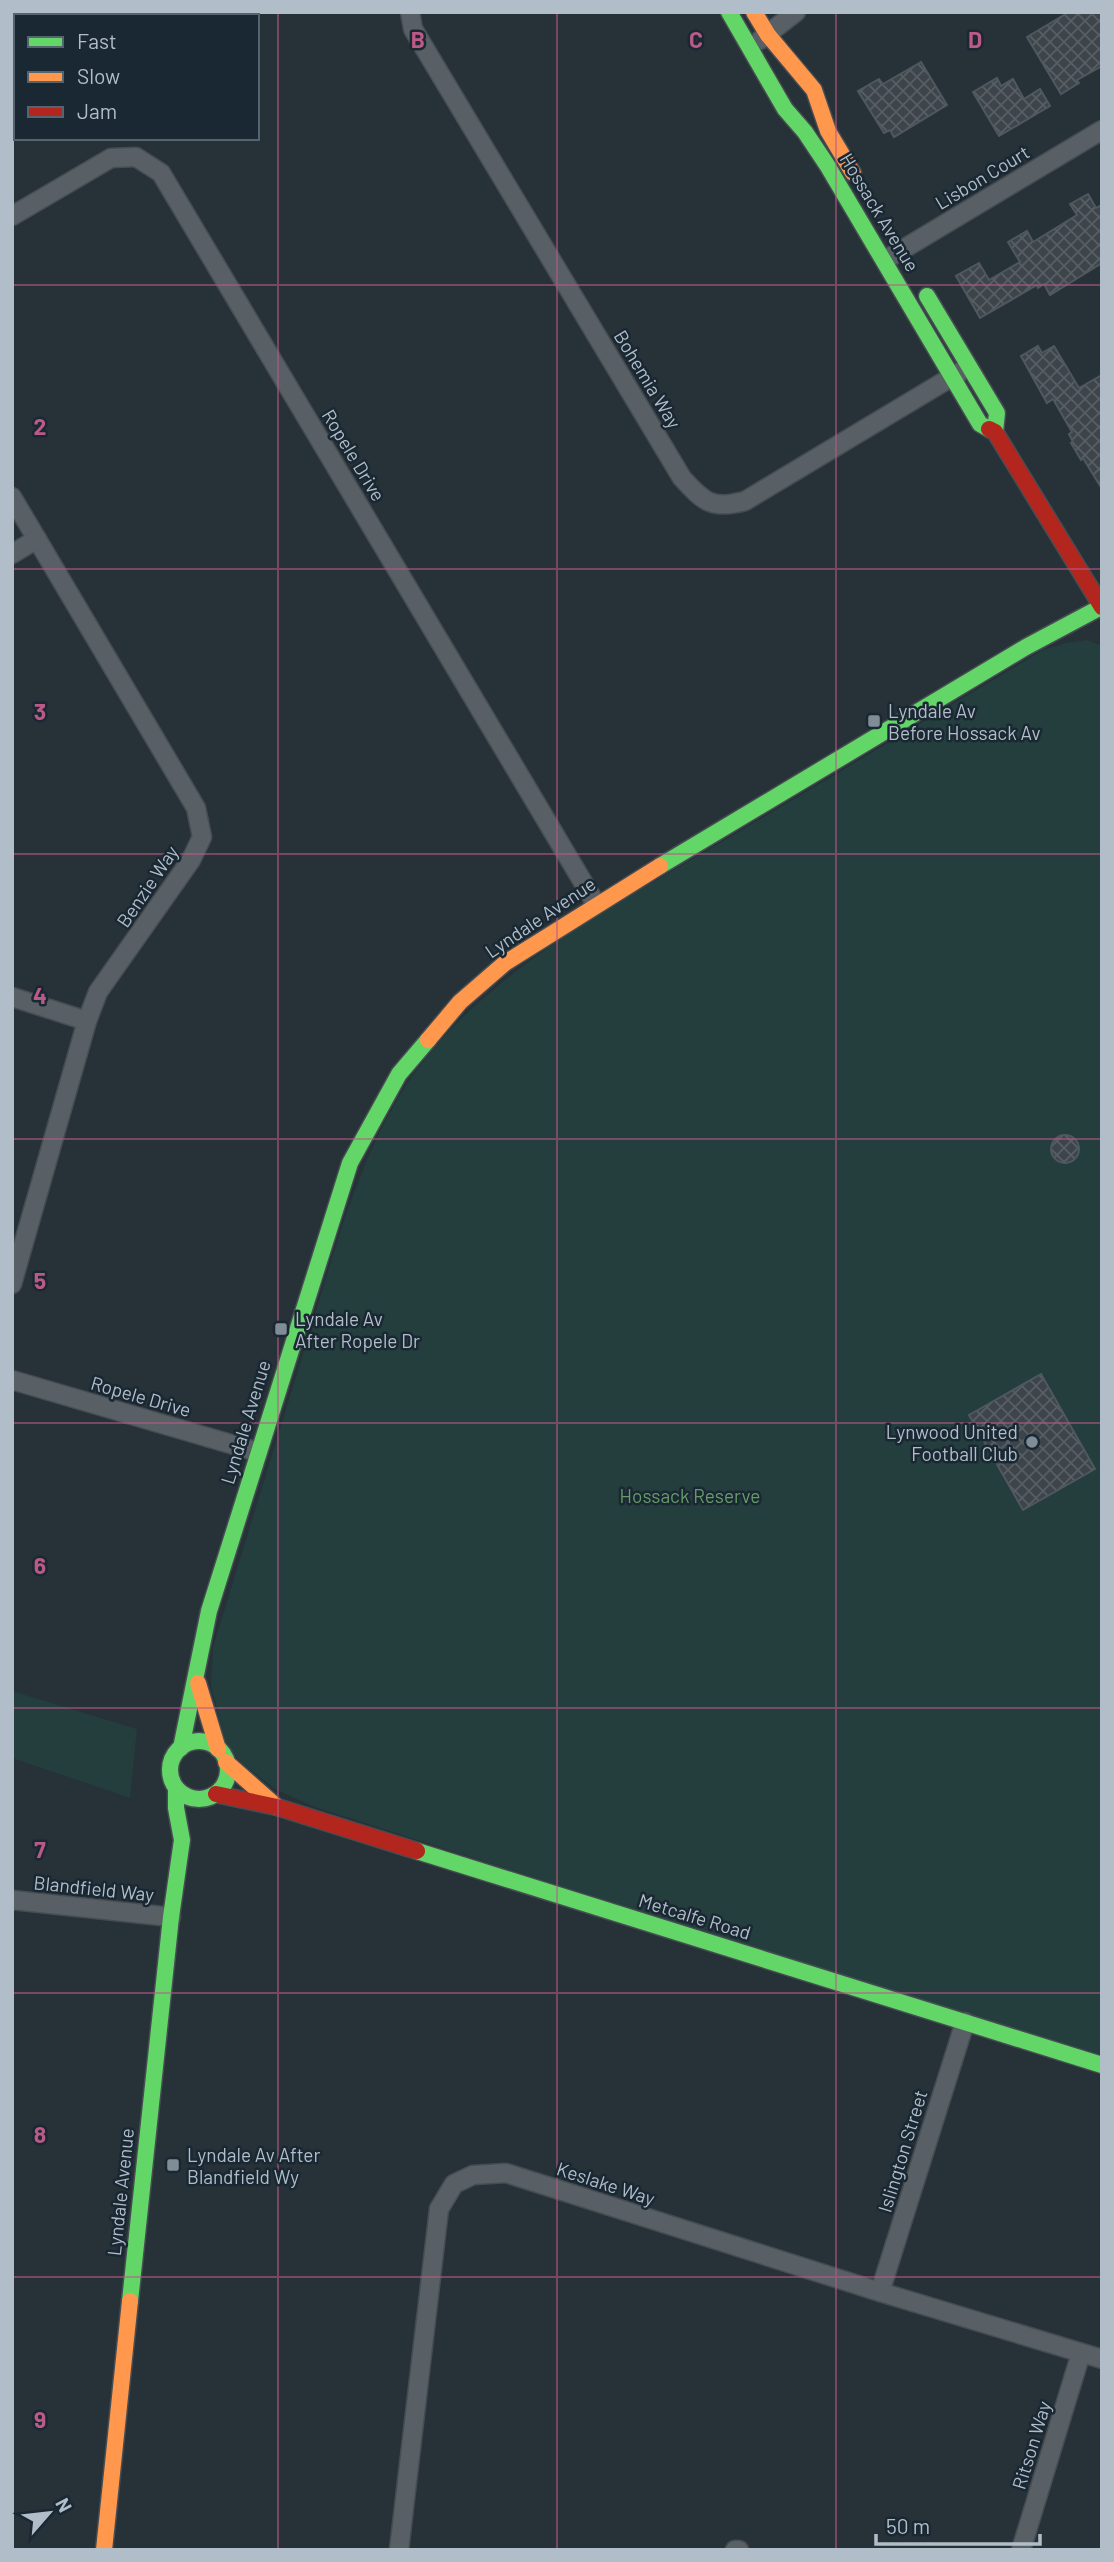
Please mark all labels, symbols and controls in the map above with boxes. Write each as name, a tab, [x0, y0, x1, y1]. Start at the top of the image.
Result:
legend	[14, 14, 259, 140]
text: B	[411, 25, 425, 53]
text: C	[689, 25, 703, 53]
text: D	[968, 25, 982, 53]
text: Fast	[77, 28, 117, 53]
text: Slow	[77, 63, 120, 88]
text: Jam	[77, 98, 117, 123]
street label: Lisbon Court	[931, 140, 1033, 214]
street label: Hossack Avenue	[836, 149, 924, 275]
street label: Bohemia Way	[610, 326, 686, 433]
street label: Ropele Drive	[318, 405, 390, 505]
text: 2	[34, 412, 46, 440]
text: 3	[34, 697, 46, 725]
place label: Lyndale Av Before Hossack Av	[888, 699, 1041, 744]
marker: Lyndale Av Before Hossack Av	[866, 713, 882, 729]
street label: Benzie Way	[111, 841, 183, 931]
street label: Lyndale Avenue	[480, 872, 600, 962]
text: 4	[33, 981, 47, 1009]
text: 5	[34, 1266, 46, 1294]
place label: Lyndale Av After Ropele Dr	[295, 1307, 420, 1352]
marker: Lyndale Av After Ropele Dr	[273, 1321, 289, 1337]
street label: Lyndale Avenue	[215, 1357, 275, 1487]
street label: Ropele Drive	[88, 1371, 194, 1421]
place label: Lynwood United Football Club	[886, 1420, 1018, 1465]
marker: Lynwood United Football Club	[1024, 1434, 1040, 1450]
park label: Hossack Reserve	[620, 1484, 760, 1507]
text: 6	[34, 1551, 46, 1579]
text: 7	[34, 1835, 46, 1863]
street label: Blandfield Way	[33, 1870, 156, 1906]
street label: Metcalfe Road	[636, 1888, 754, 1944]
street label: Islington Street	[872, 2087, 932, 2215]
text: 8	[34, 2120, 46, 2148]
street label: Lyndale Avenue	[102, 2127, 138, 2257]
place label: Lyndale Av After Blandfield Wy	[187, 2143, 320, 2188]
street label: Keslake Way	[554, 2156, 658, 2210]
marker: Lyndale Av After Blandfield Wy	[165, 2157, 181, 2173]
street label: Ritson Way	[1007, 2398, 1055, 2492]
text: 9	[34, 2405, 46, 2433]
north arrow	[14, 2478, 84, 2548]
text: N	[51, 2494, 78, 2516]
scale bar	[876, 2502, 1040, 2546]
text: 50 m	[886, 2513, 930, 2538]

